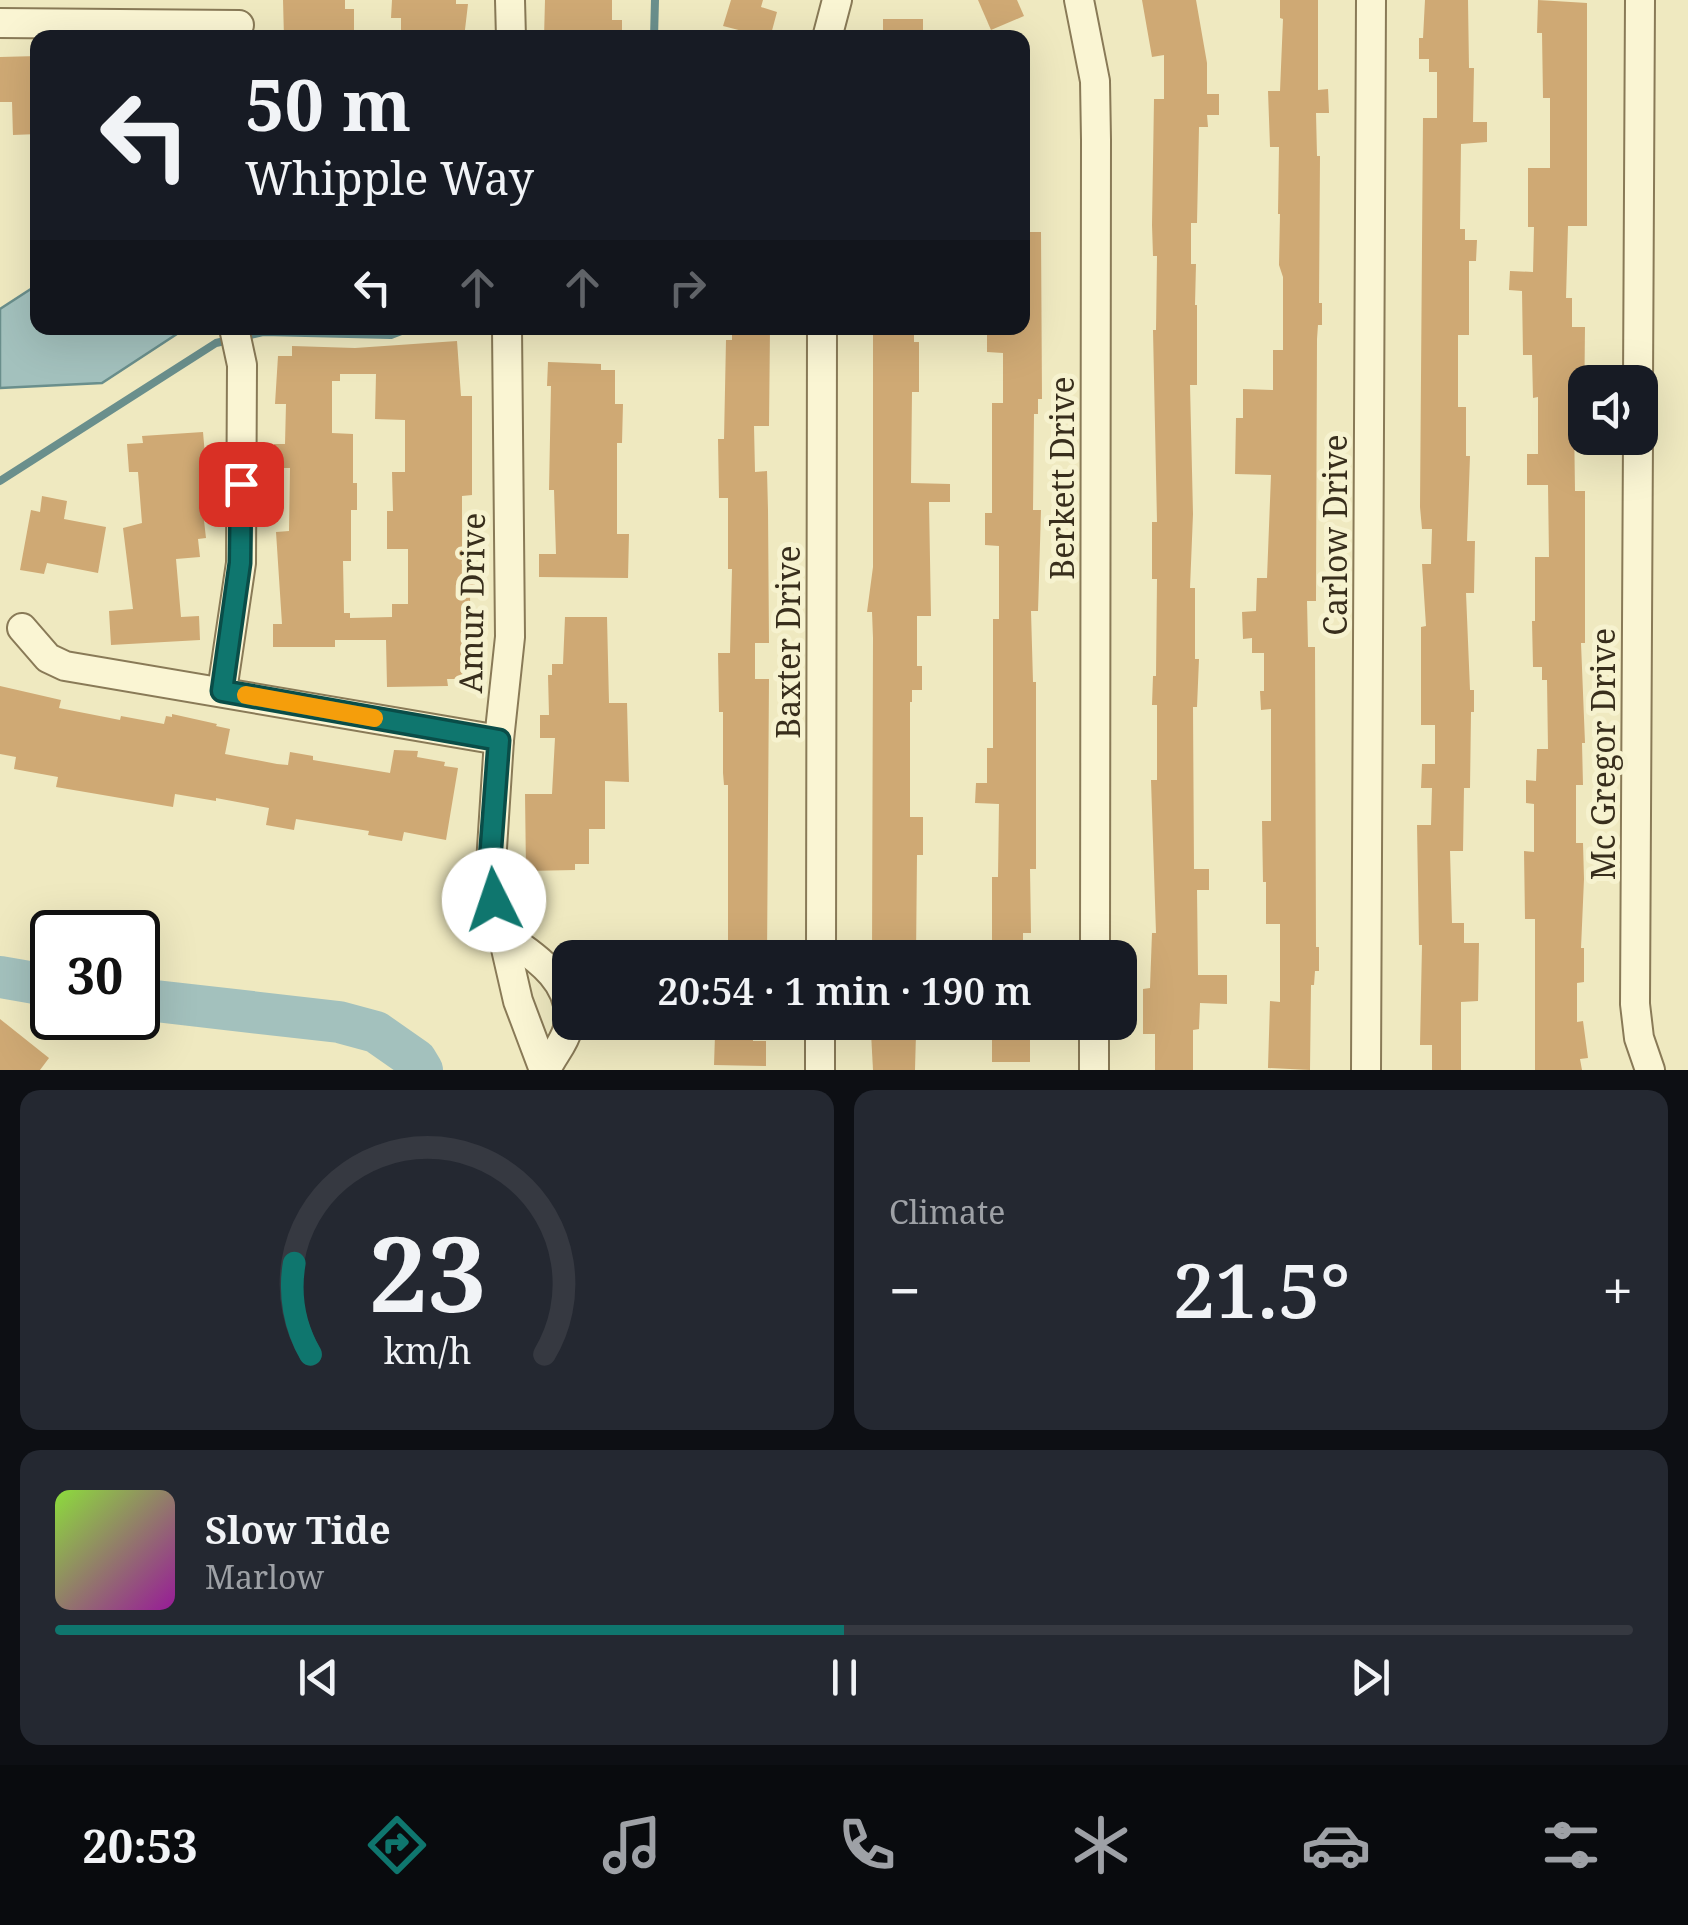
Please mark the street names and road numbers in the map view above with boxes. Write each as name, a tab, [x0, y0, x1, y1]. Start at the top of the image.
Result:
street label: Berkett Drive	[1040, 376, 1083, 580]
street label: Carlow Drive	[1313, 434, 1356, 636]
street label: Amur Drive	[448, 512, 494, 694]
street label: Baxter Drive	[766, 545, 809, 739]
street label: Mc Gregor Drive	[1581, 628, 1624, 880]

